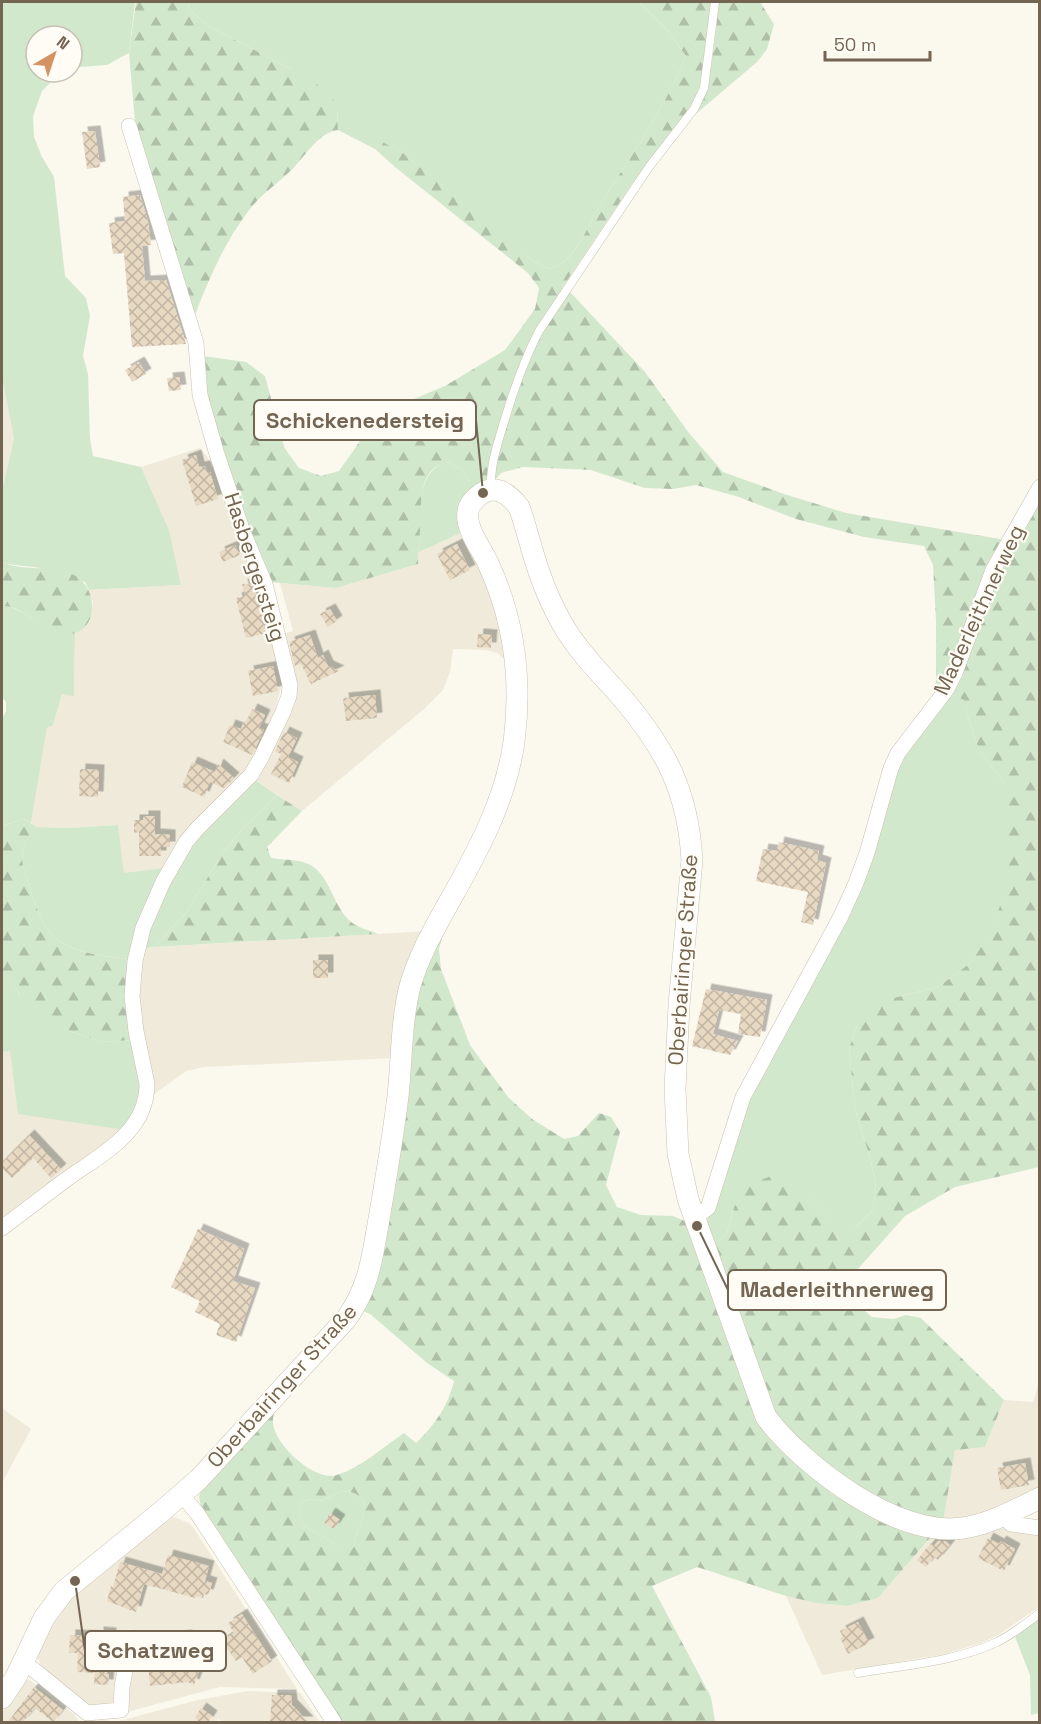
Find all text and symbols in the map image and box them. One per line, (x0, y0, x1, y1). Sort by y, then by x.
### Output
north arrow (24, 24, 84, 84)
scale bar (825, 24, 930, 62)
text: N (52, 31, 74, 54)
text: 50 m (834, 33, 876, 56)
callout: Schickenedersteig (254, 400, 476, 440)
text: Schickenedersteig (266, 406, 464, 434)
street label: Hasbergersteig (219, 489, 292, 645)
street label: Maderleithnerweg (927, 520, 1030, 699)
street label: Oberbairinger Straße (662, 853, 703, 1066)
callout: Maderleithnerweg (728, 1270, 946, 1310)
text: Maderleithnerweg (740, 1275, 934, 1303)
street label: Oberbairinger Straße (201, 1298, 362, 1473)
callout: Schatzweg (85, 1631, 226, 1671)
text: Schatzweg (97, 1636, 215, 1664)

